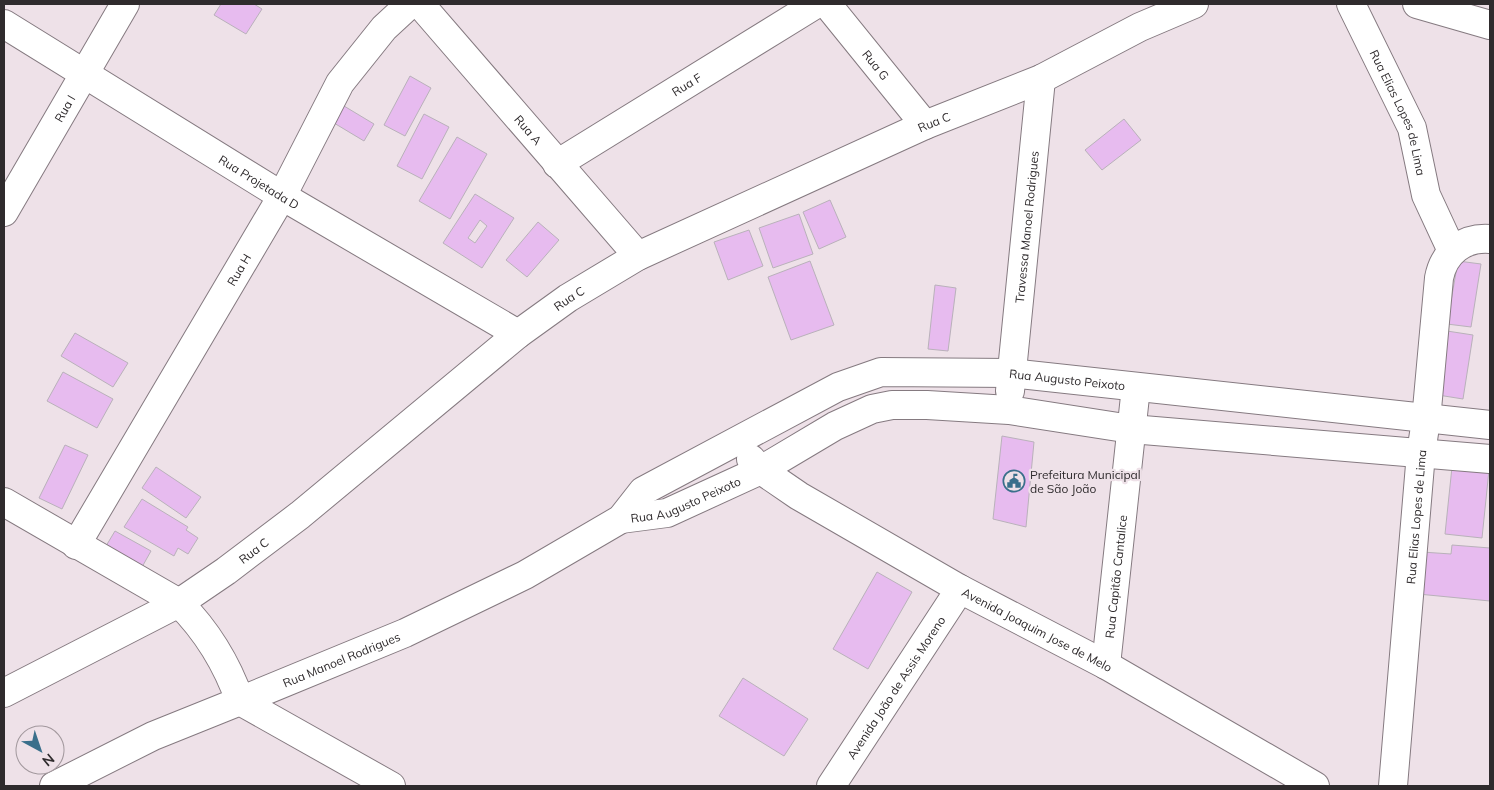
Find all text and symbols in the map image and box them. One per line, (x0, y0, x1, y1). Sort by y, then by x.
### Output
street label: Rua G (859, 47, 893, 83)
street label: Rua Elias Lopes de Lima (1367, 47, 1429, 177)
street label: Rua F (669, 69, 704, 99)
street label: Rua I (51, 92, 78, 124)
street label: Rua C (915, 108, 952, 135)
street label: Rua A (512, 112, 546, 148)
street label: Travessa Manoel Rodrigues (1011, 150, 1041, 304)
street label: Rua Projetada D (216, 151, 302, 212)
street label: Rua H (223, 251, 254, 288)
street label: Rua C (550, 283, 587, 314)
street label: Rua Augusto Peixoto (1008, 365, 1126, 393)
street label: Rua Elias Lopes de Lima (1402, 449, 1429, 585)
place label: Prefeitura Municipal de São João (1030, 467, 1141, 496)
public building icon: Prefeitura Municipal de São João (1002, 469, 1026, 493)
street label: Rua Augusto Peixoto (630, 473, 743, 525)
street label: Rua Capitão Cantalice (1101, 514, 1130, 639)
street label: Rua C (235, 534, 271, 566)
street label: Avenida Joaquim Jose de Melo (960, 584, 1115, 675)
street label: Avenida João de Assis Moreno (843, 613, 948, 762)
street label: Rua Manoel Rodrigues (280, 628, 402, 690)
north arrow (15, 725, 65, 775)
text: N (39, 750, 58, 770)

